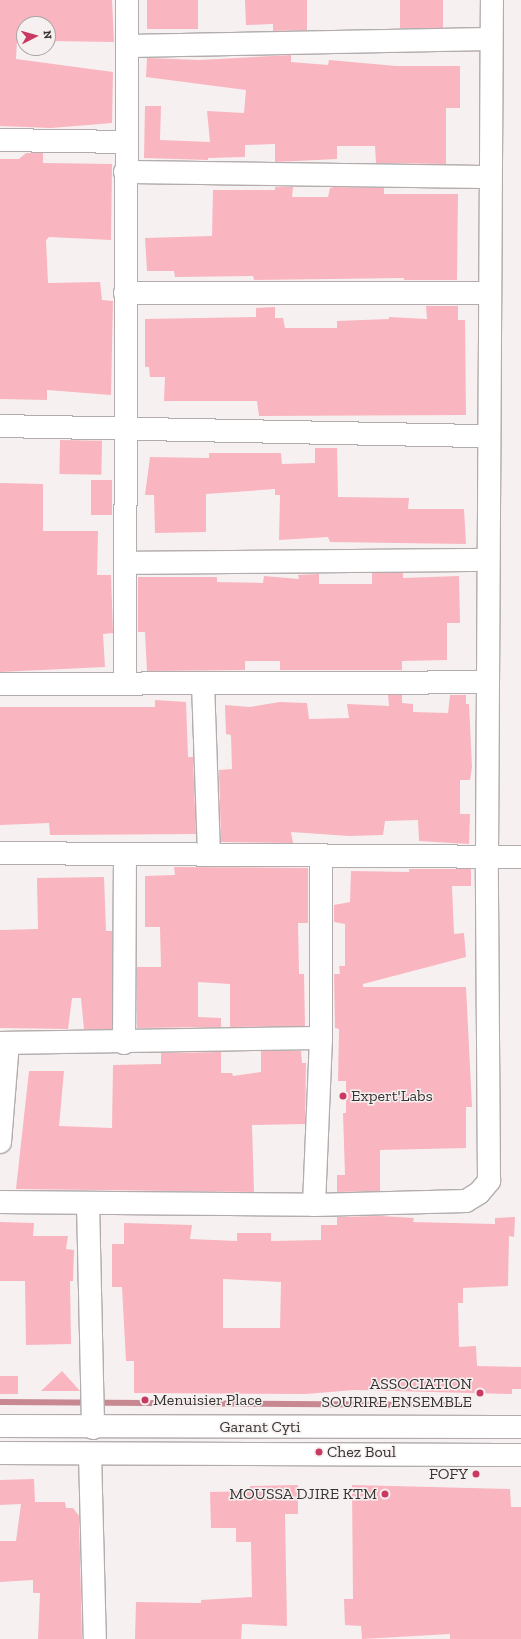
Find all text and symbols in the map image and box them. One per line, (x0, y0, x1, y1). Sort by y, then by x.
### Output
north arrow (16, 16, 56, 56)
text: N (41, 30, 54, 40)
place label: Expert'Labs (351, 1086, 433, 1106)
marker: Expert'Labs (338, 1091, 348, 1101)
place label: ASSOCIATION SOURIRE ENSEMBLE (321, 1374, 472, 1412)
marker: ASSOCIATION SOURIRE ENSEMBLE (475, 1388, 485, 1398)
place label: Menuisier Place (153, 1390, 262, 1410)
marker: Menuisier Place (140, 1395, 150, 1405)
street label: Garant Cyti (220, 1417, 300, 1437)
place label: Chez Boul (327, 1442, 396, 1462)
marker: Chez Boul (314, 1447, 324, 1457)
place label: FOFY (429, 1464, 468, 1484)
marker: FOFY (471, 1469, 481, 1479)
place label: MOUSSA DJIRE KTM (229, 1484, 377, 1504)
marker: MOUSSA DJIRE KTM (380, 1489, 390, 1499)

